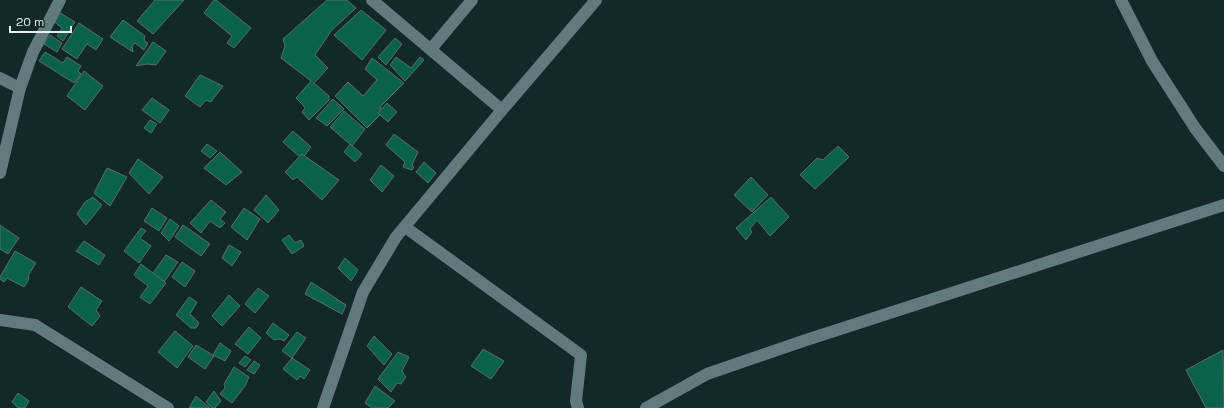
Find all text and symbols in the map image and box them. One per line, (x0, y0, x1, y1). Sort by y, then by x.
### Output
scale bar (10, 8, 71, 34)
text: 20 m (16, 14, 44, 30)

